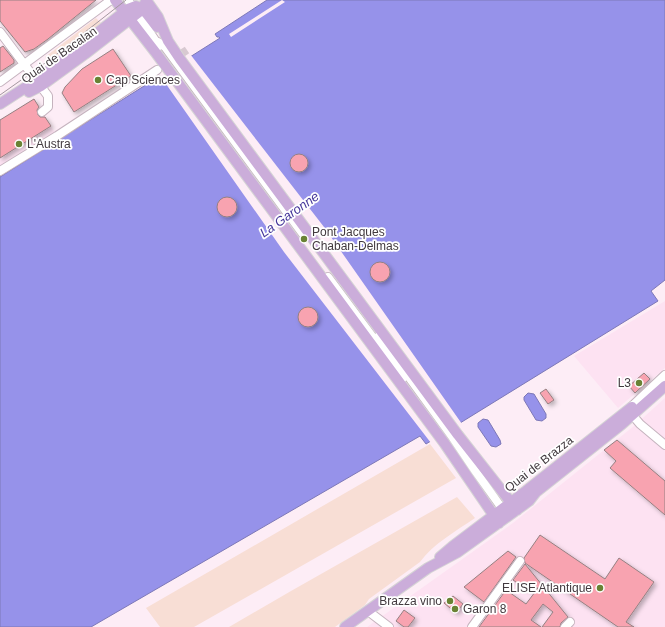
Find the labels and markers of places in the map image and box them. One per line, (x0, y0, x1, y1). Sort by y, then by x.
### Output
place label: Cap Sciences (106, 73, 180, 87)
marker: Cap Sciences (93, 75, 103, 85)
place label: L'Austra (27, 137, 71, 151)
marker: L'Austra (14, 139, 24, 149)
place label: Pont Jacques Chaban-Delmas (312, 225, 399, 253)
marker: Pont Jacques Chaban-Delmas (299, 234, 309, 244)
place label: L3 (618, 376, 631, 390)
marker: L3 (634, 378, 644, 388)
place label: ELISE Atlantique (502, 581, 592, 595)
marker: ELISE Atlantique (595, 583, 605, 593)
place label: Brazza vino (379, 594, 442, 608)
marker: Brazza vino (445, 596, 455, 606)
place label: Garon 8 (463, 602, 507, 616)
marker: Garon 8 (450, 604, 460, 614)

